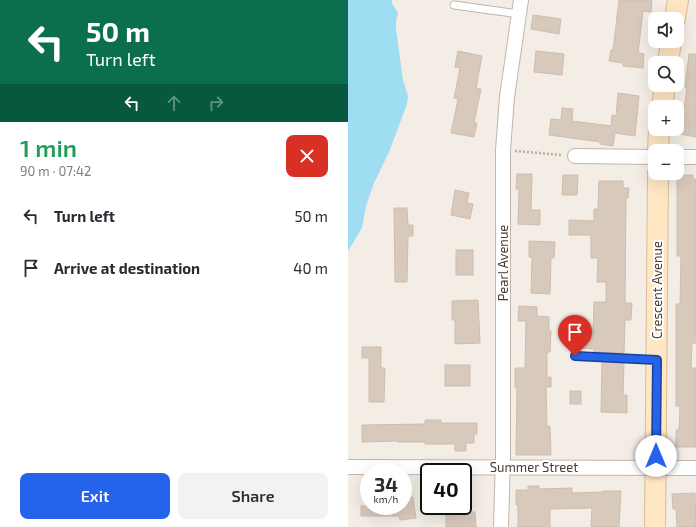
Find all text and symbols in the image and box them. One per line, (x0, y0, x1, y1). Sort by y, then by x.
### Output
map controls (648, 12, 684, 180)
button: sound (648, 12, 684, 48)
text: 50 m (86, 14, 150, 48)
icon: left (20, 16, 72, 68)
text: Turn left (86, 48, 156, 70)
button: search (648, 56, 684, 92)
icon: left (121, 92, 143, 114)
icon: ahead (163, 92, 185, 114)
icon: right (205, 92, 227, 114)
button: + (648, 100, 684, 136)
text: 1 min (20, 133, 77, 162)
button: close (286, 135, 328, 177)
button: − (648, 144, 684, 180)
text: 90 m · 07:42 (20, 163, 91, 179)
icon: left (20, 205, 42, 227)
text: Turn left (54, 207, 115, 225)
text: 50 m (294, 207, 328, 225)
street label: Pearl Avenue (495, 225, 511, 301)
street label: Crescent Avenue (649, 241, 665, 339)
icon: arrive (20, 257, 42, 279)
text: Arrive at destination (54, 259, 200, 277)
text: 40 m (293, 259, 328, 277)
pin (558, 315, 592, 356)
icon: arrive (564, 321, 586, 343)
position arrow (635, 435, 677, 477)
street label: Summer Street (490, 459, 578, 475)
speed limit sign: 40 (420, 463, 472, 515)
text: 34 (374, 472, 398, 496)
button: Exit (20, 473, 170, 519)
button: Share (178, 473, 328, 519)
text: km/h (374, 493, 398, 505)

